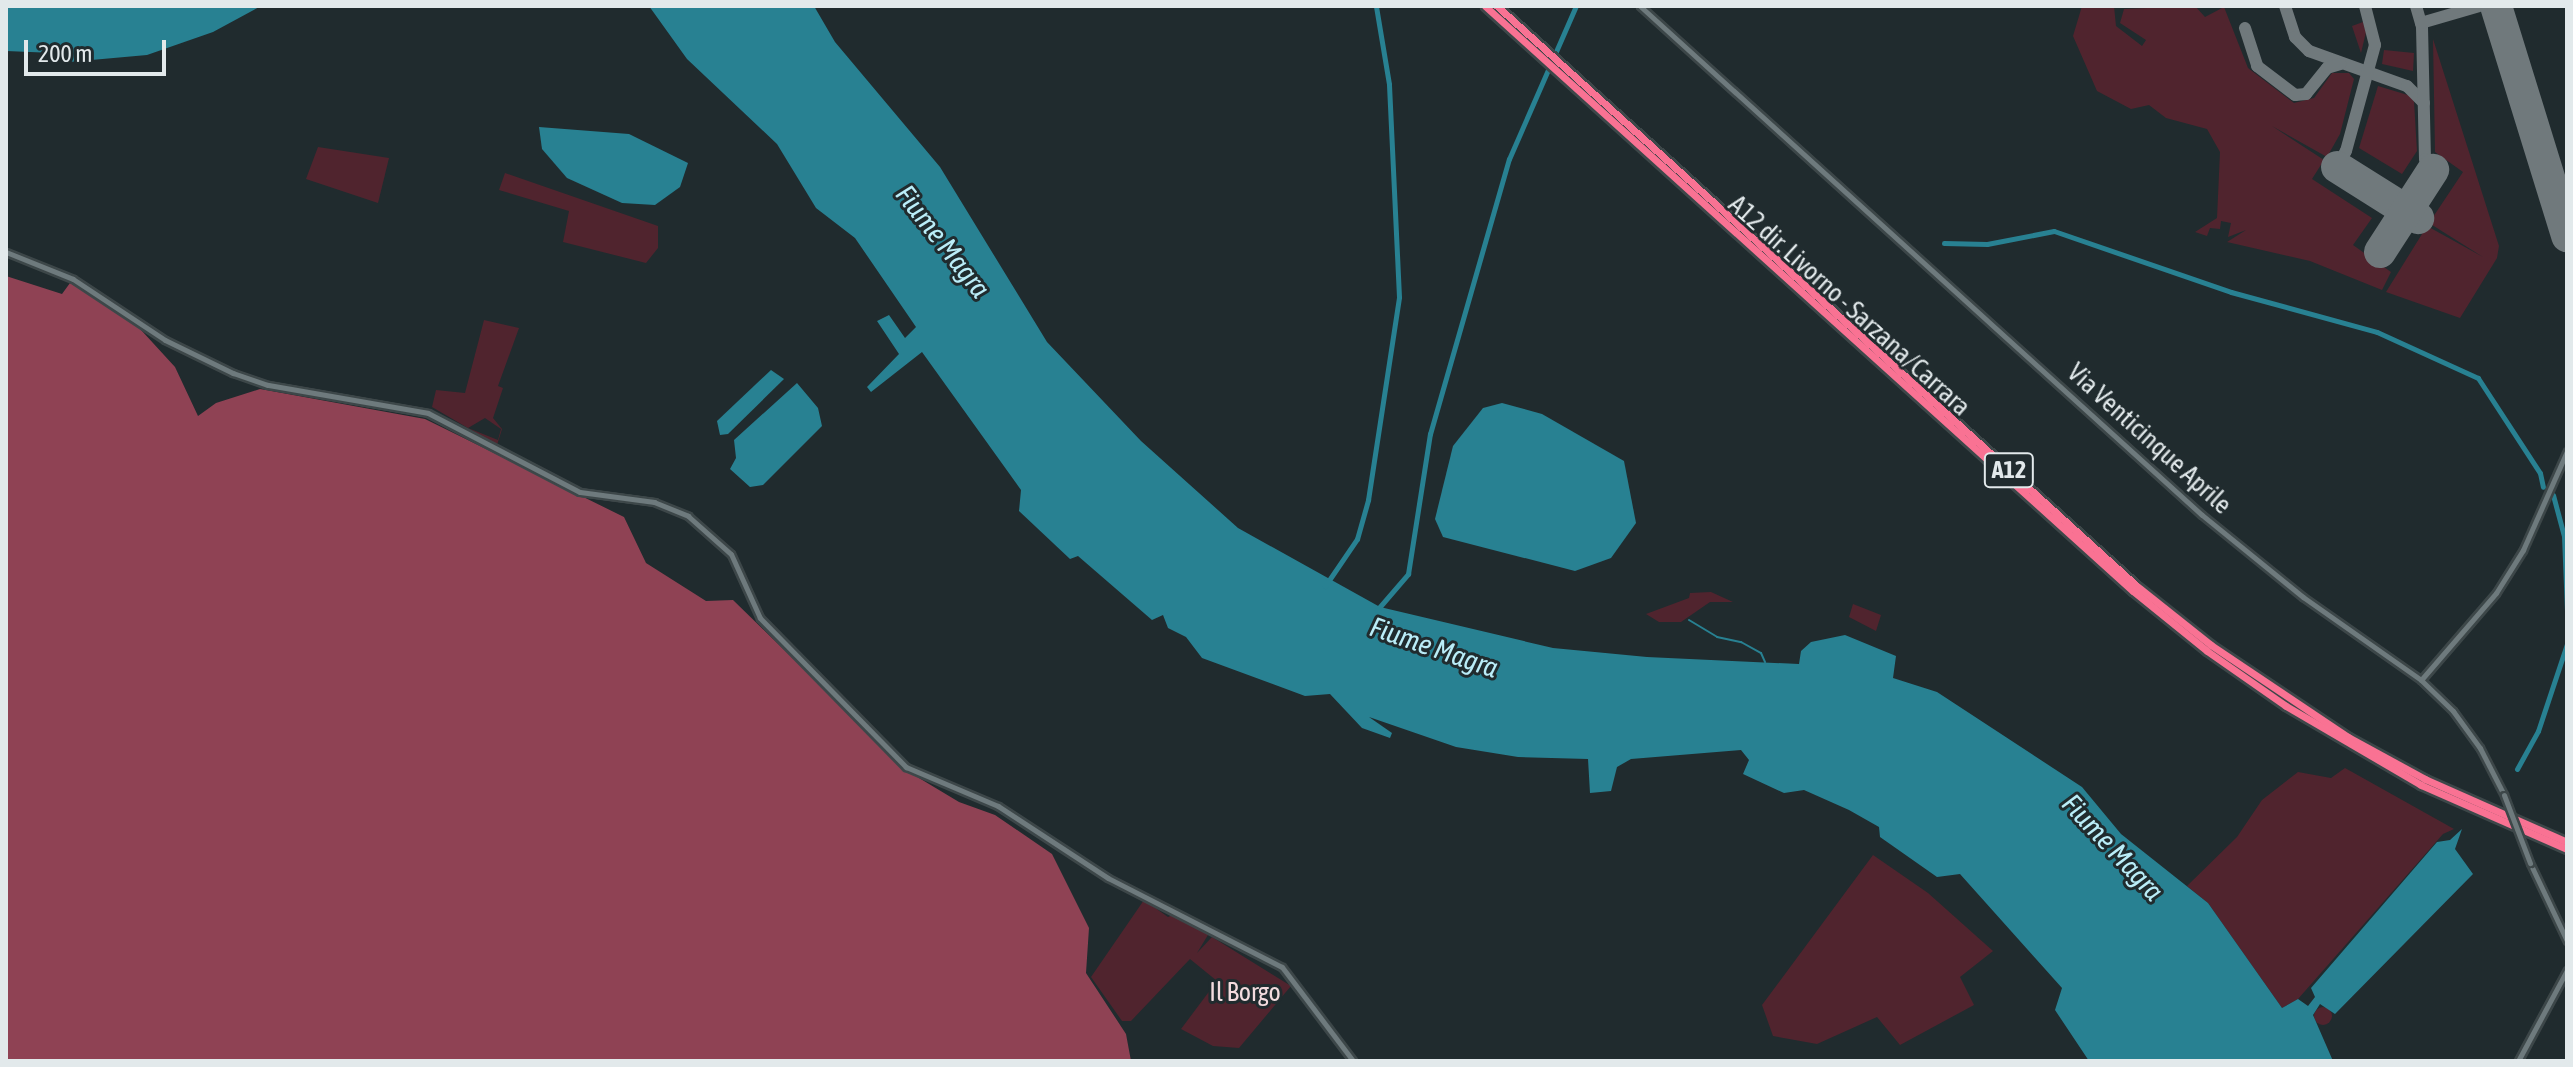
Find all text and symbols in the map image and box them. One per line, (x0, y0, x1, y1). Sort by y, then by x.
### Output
scale bar (28, 24, 170, 74)
text: 200 m (38, 40, 92, 67)
water label: Fiume Magra (889, 178, 997, 304)
street label: A12 dir. Livorno - Sarzana/Carrara (1722, 189, 1976, 423)
street label: Via Venticinque Aprile (2061, 357, 2237, 521)
road number: A12 (1983, 450, 2035, 490)
water label: Fiume Magra (1365, 609, 1503, 685)
water label: Fiume Magra (2055, 787, 2171, 907)
park label: Il Borgo (1209, 977, 1281, 1009)

